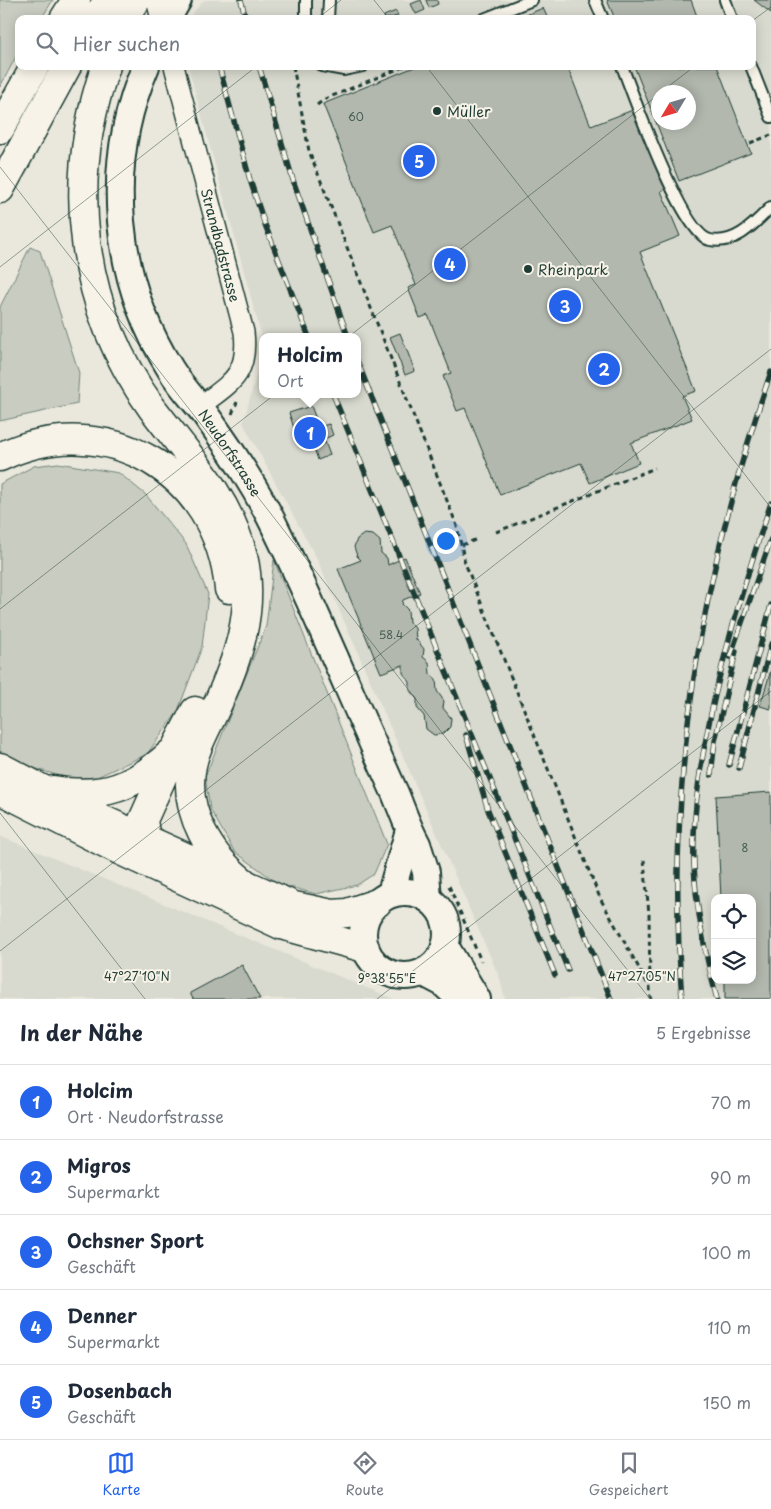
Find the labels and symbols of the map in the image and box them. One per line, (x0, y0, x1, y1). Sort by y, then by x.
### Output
north arrow (651, 85, 696, 130)
place label: Müller (447, 101, 491, 122)
marker: Müller (431, 105, 443, 117)
house number: 60 (348, 108, 364, 125)
pin: 5 (403, 142, 435, 180)
street label: Strandbadstrasse (196, 186, 246, 304)
pin: 4 (434, 245, 466, 283)
place label: Rheinpark (538, 259, 609, 280)
marker: Rheinpark (522, 263, 534, 275)
pin: 3 (549, 287, 581, 325)
pin: 2 (588, 350, 620, 388)
street label: Neudorfstrasse (194, 404, 267, 500)
pin: 1 (294, 414, 326, 452)
your location (433, 528, 459, 554)
house number: 58.4 (379, 626, 403, 643)
house number: 8 (742, 839, 749, 856)
text: 47°27'10"N (104, 967, 170, 985)
text: 47°27'05"N (608, 967, 676, 985)
text: 9°38'55"E (358, 969, 416, 987)

